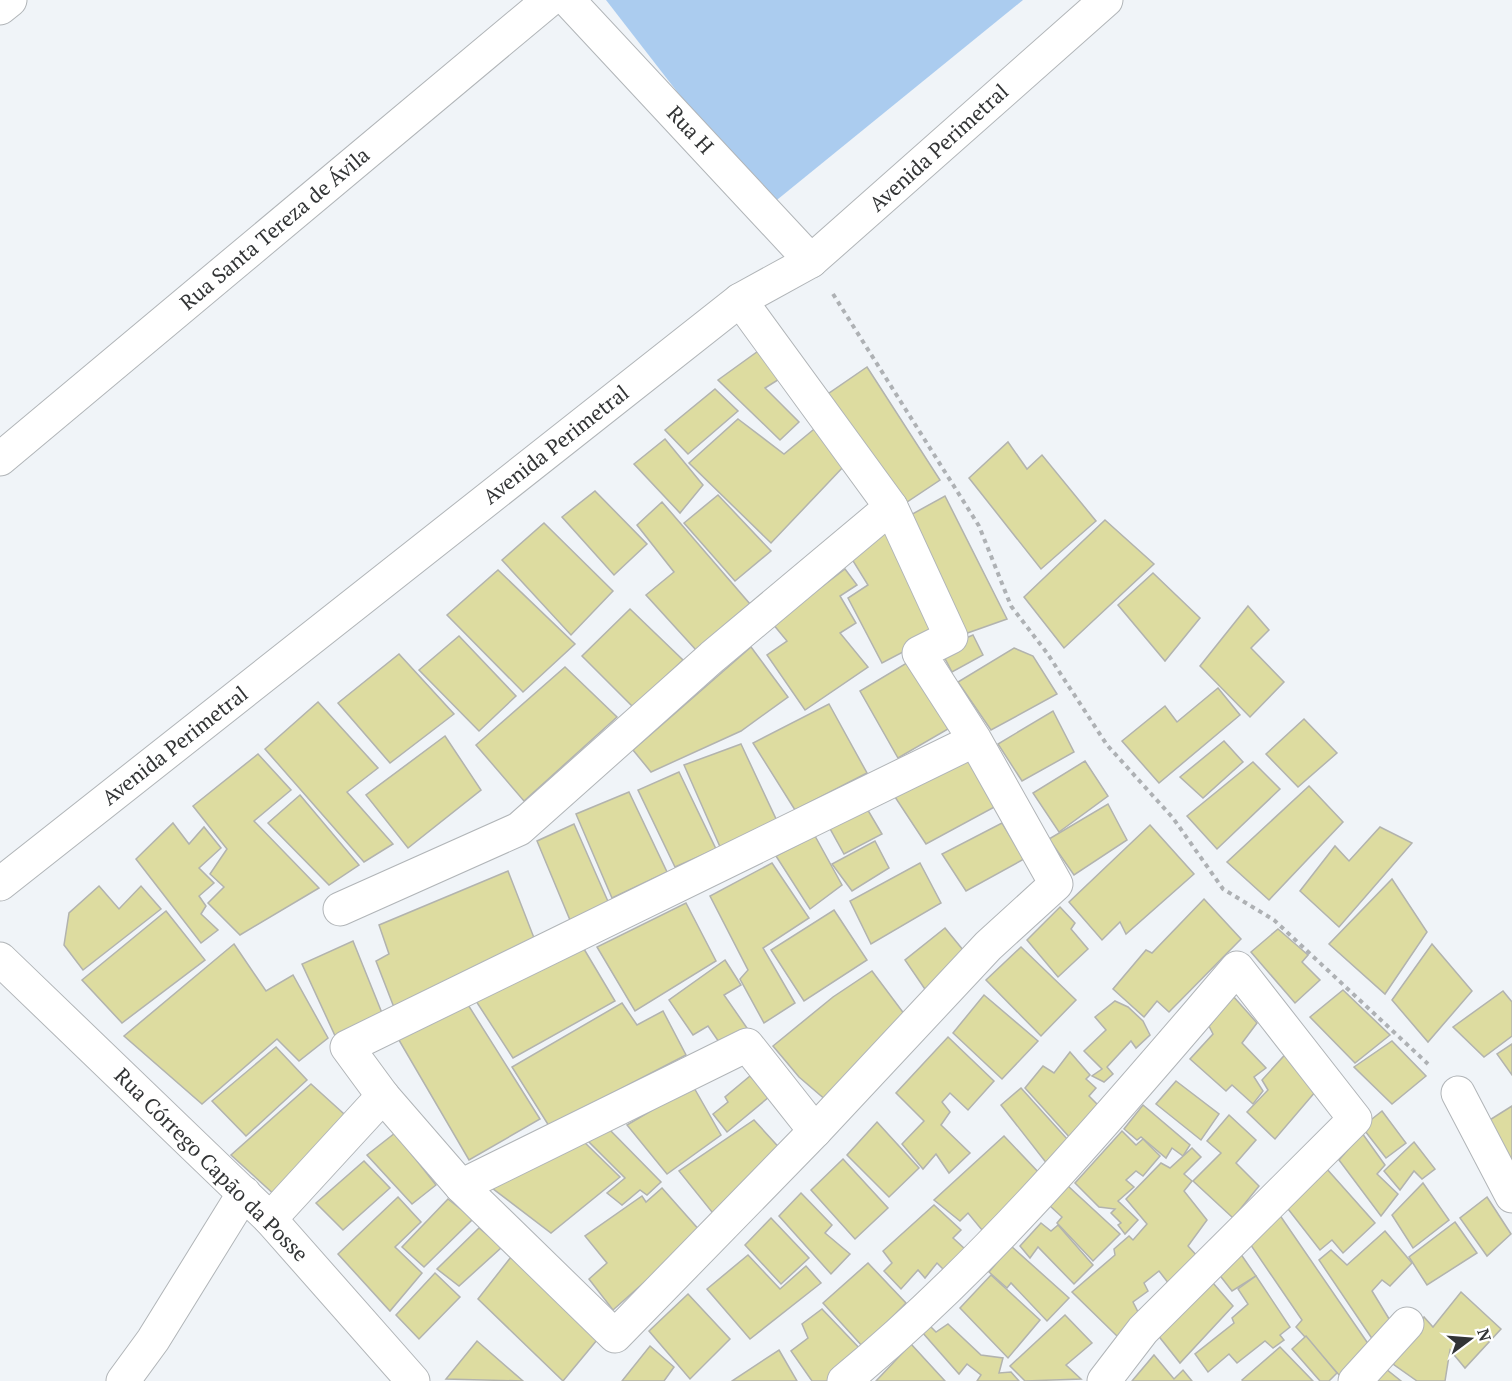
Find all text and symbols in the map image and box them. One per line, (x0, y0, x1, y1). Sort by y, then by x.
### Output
street label: Avenida Perimetral (863, 77, 1014, 217)
street label: Rua H (661, 99, 720, 160)
street label: Rua Santa Tereza de Ávila (174, 140, 375, 316)
street label: Avenida Perimetral (477, 378, 634, 510)
street label: Avenida Perimetral (96, 679, 253, 811)
street label: Rua Córrego Capão da Posse (109, 1061, 315, 1267)
north arrow (1440, 1309, 1500, 1369)
text: N (1472, 1326, 1497, 1344)

